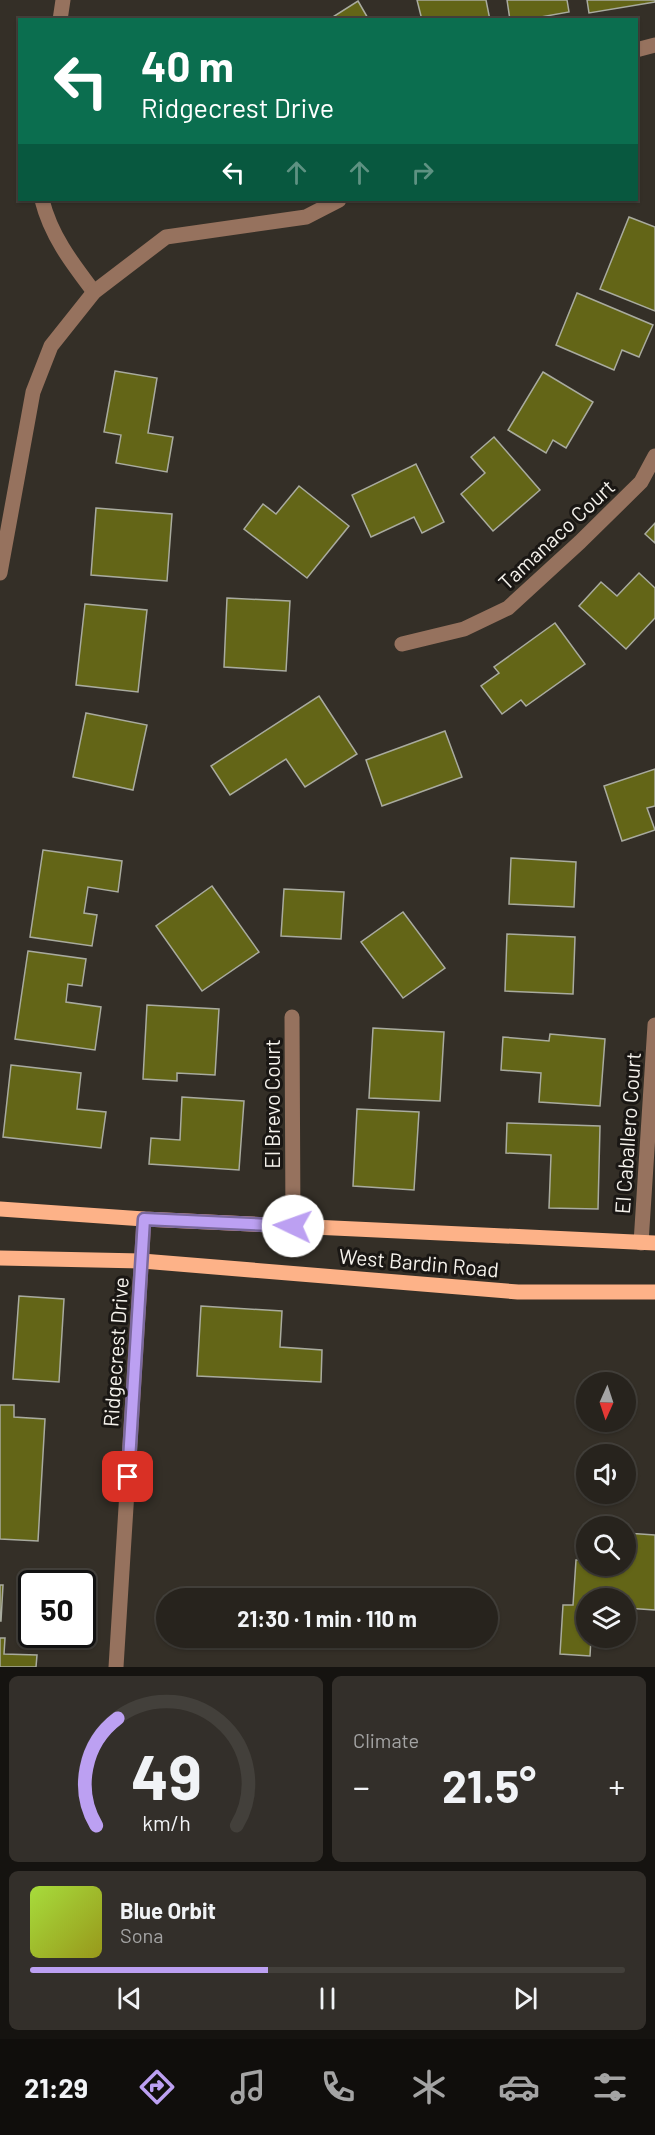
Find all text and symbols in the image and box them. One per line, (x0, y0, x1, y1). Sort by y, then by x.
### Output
text: 40 m (141, 40, 234, 90)
icon: left (42, 42, 120, 120)
text: Ridgecrest Drive (141, 91, 334, 123)
icon: left (217, 156, 250, 189)
icon: ahead (280, 156, 313, 189)
icon: ahead (343, 156, 376, 189)
icon: right (406, 156, 439, 189)
street label: Tamanaco Court (493, 474, 619, 594)
street label: El Brevo Court (259, 1039, 284, 1169)
street label: El Caballero Court (609, 1051, 645, 1215)
position arrow (261, 1194, 325, 1258)
street label: West Bardin Road (338, 1243, 500, 1281)
street label: Ridgecrest Drive (97, 1276, 133, 1428)
north arrow (576, 1372, 636, 1432)
map controls (576, 1372, 636, 1648)
button: sound (576, 1444, 636, 1504)
pin (102, 1451, 153, 1502)
icon: arrive (111, 1460, 144, 1493)
button: search (576, 1516, 636, 1576)
speed limit sign: 50 (18, 1570, 96, 1648)
button: layers (576, 1588, 636, 1648)
text: 21:30 · 1 min · 110 m (237, 1605, 417, 1631)
text: Climate (353, 1728, 419, 1752)
text: 49 (131, 1738, 201, 1812)
text: 21.5° (442, 1758, 536, 1812)
text: − (353, 1766, 370, 1806)
text: + (609, 1766, 625, 1806)
text: km/h (142, 1810, 190, 1835)
text: Blue Orbit (120, 1897, 216, 1923)
text: Sona (120, 1923, 164, 1947)
icon: previous (113, 1982, 146, 2015)
icon: pause (311, 1982, 344, 2015)
icon: next (509, 1982, 542, 2015)
icon: directions (136, 2066, 178, 2108)
icon: music (227, 2066, 269, 2108)
icon: phone (317, 2066, 359, 2108)
icon: climate (408, 2066, 450, 2108)
icon: car (498, 2066, 540, 2108)
icon: filters (589, 2066, 631, 2108)
text: 21:29 (24, 2071, 88, 2103)

